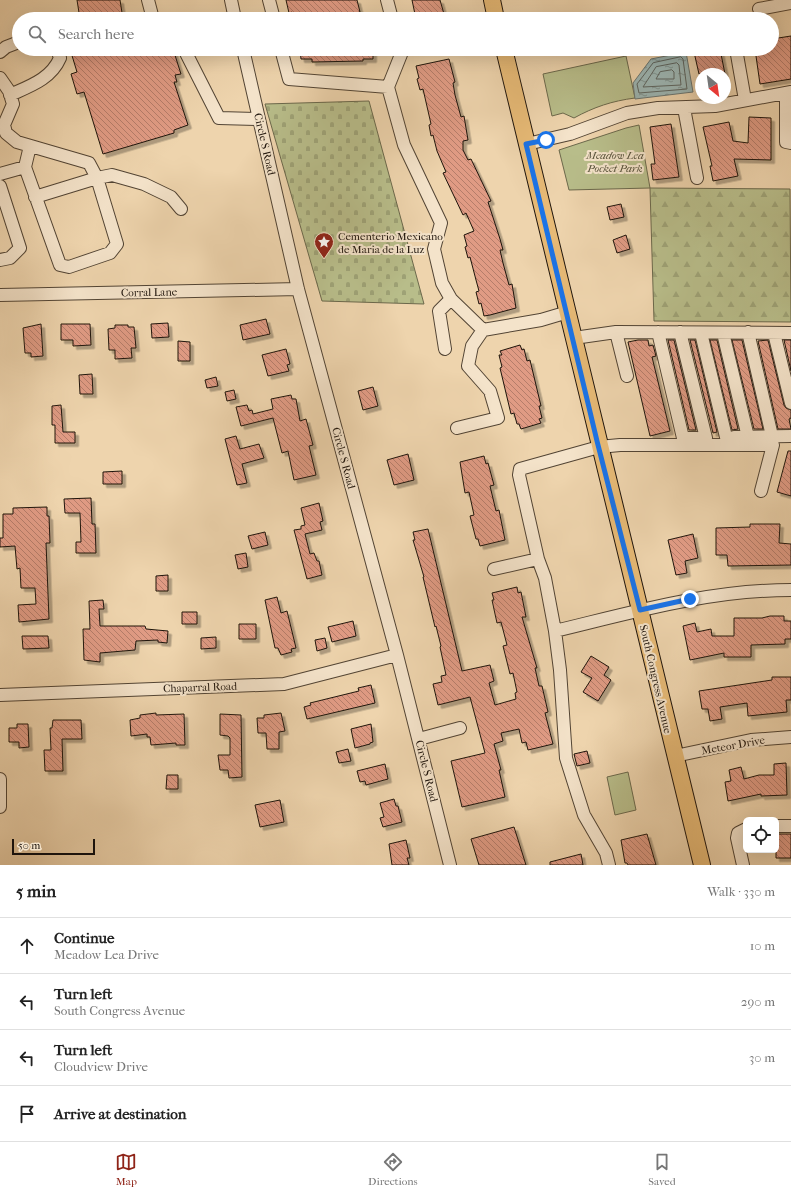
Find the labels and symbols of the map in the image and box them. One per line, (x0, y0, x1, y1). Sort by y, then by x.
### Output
north arrow (695, 68, 731, 104)
street label: Circle S Road (251, 112, 278, 177)
route start (537, 131, 555, 149)
park label: Meadow Lea Pocket Park (585, 149, 644, 175)
place label: Cementerio Mexicano de Maria de la Luz (338, 230, 443, 256)
place icon: Cementerio Mexicano de Maria de la Luz (313, 231, 335, 259)
street label: Corral Lane (121, 286, 178, 299)
street label: Circle S Road (329, 426, 358, 491)
route end (681, 590, 699, 608)
street label: South Congress Avenue (637, 624, 674, 735)
street label: Chaparral Road (163, 680, 238, 695)
street label: Meteor Drive (700, 733, 766, 757)
street label: Circle S Road (413, 739, 441, 804)
scale bar (12, 837, 95, 856)

